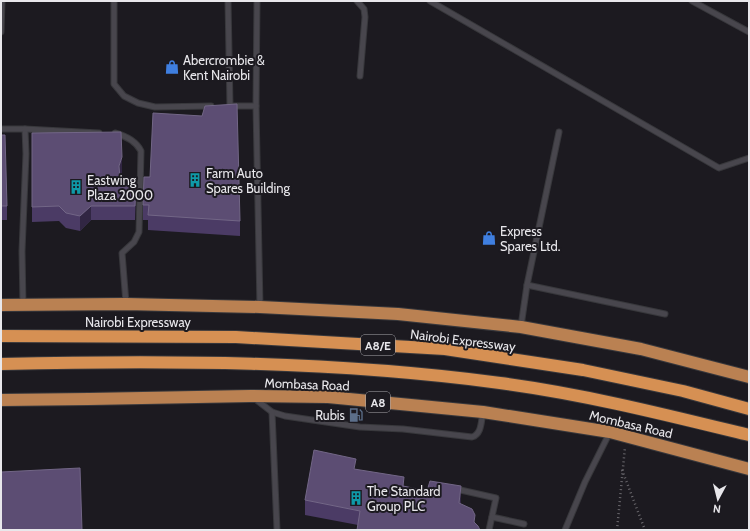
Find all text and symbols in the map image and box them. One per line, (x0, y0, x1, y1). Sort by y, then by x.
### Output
place label: Abercrombie & Kent Nairobi (183, 52, 265, 83)
shop icon: Abercrombie & Kent Nairobi (164, 59, 180, 75)
place label: Farm Auto Spares Building (206, 165, 290, 196)
place label: Eastwing Plaza 2000 (87, 172, 153, 203)
building icon: Farm Auto Spares Building (187, 172, 203, 188)
building icon: Eastwing Plaza 2000 (68, 179, 84, 195)
place label: Express Spares Ltd. (500, 223, 561, 254)
shop icon: Express Spares Ltd. (481, 230, 497, 246)
street label: Nairobi Expressway (85, 314, 191, 330)
street label: Nairobi Expressway (409, 326, 517, 354)
road number: A8/E (361, 335, 395, 355)
street label: Mombasa Road (264, 375, 350, 393)
road number: A8 (366, 392, 390, 412)
place label: Rubis (315, 407, 346, 423)
fuel station icon: Rubis (348, 407, 364, 423)
street label: Mombasa Road (588, 407, 674, 441)
north arrow (698, 479, 738, 519)
place label: The Standard Group PLC (367, 483, 440, 514)
building icon: The Standard Group PLC (348, 490, 364, 506)
text: N (712, 502, 721, 516)

